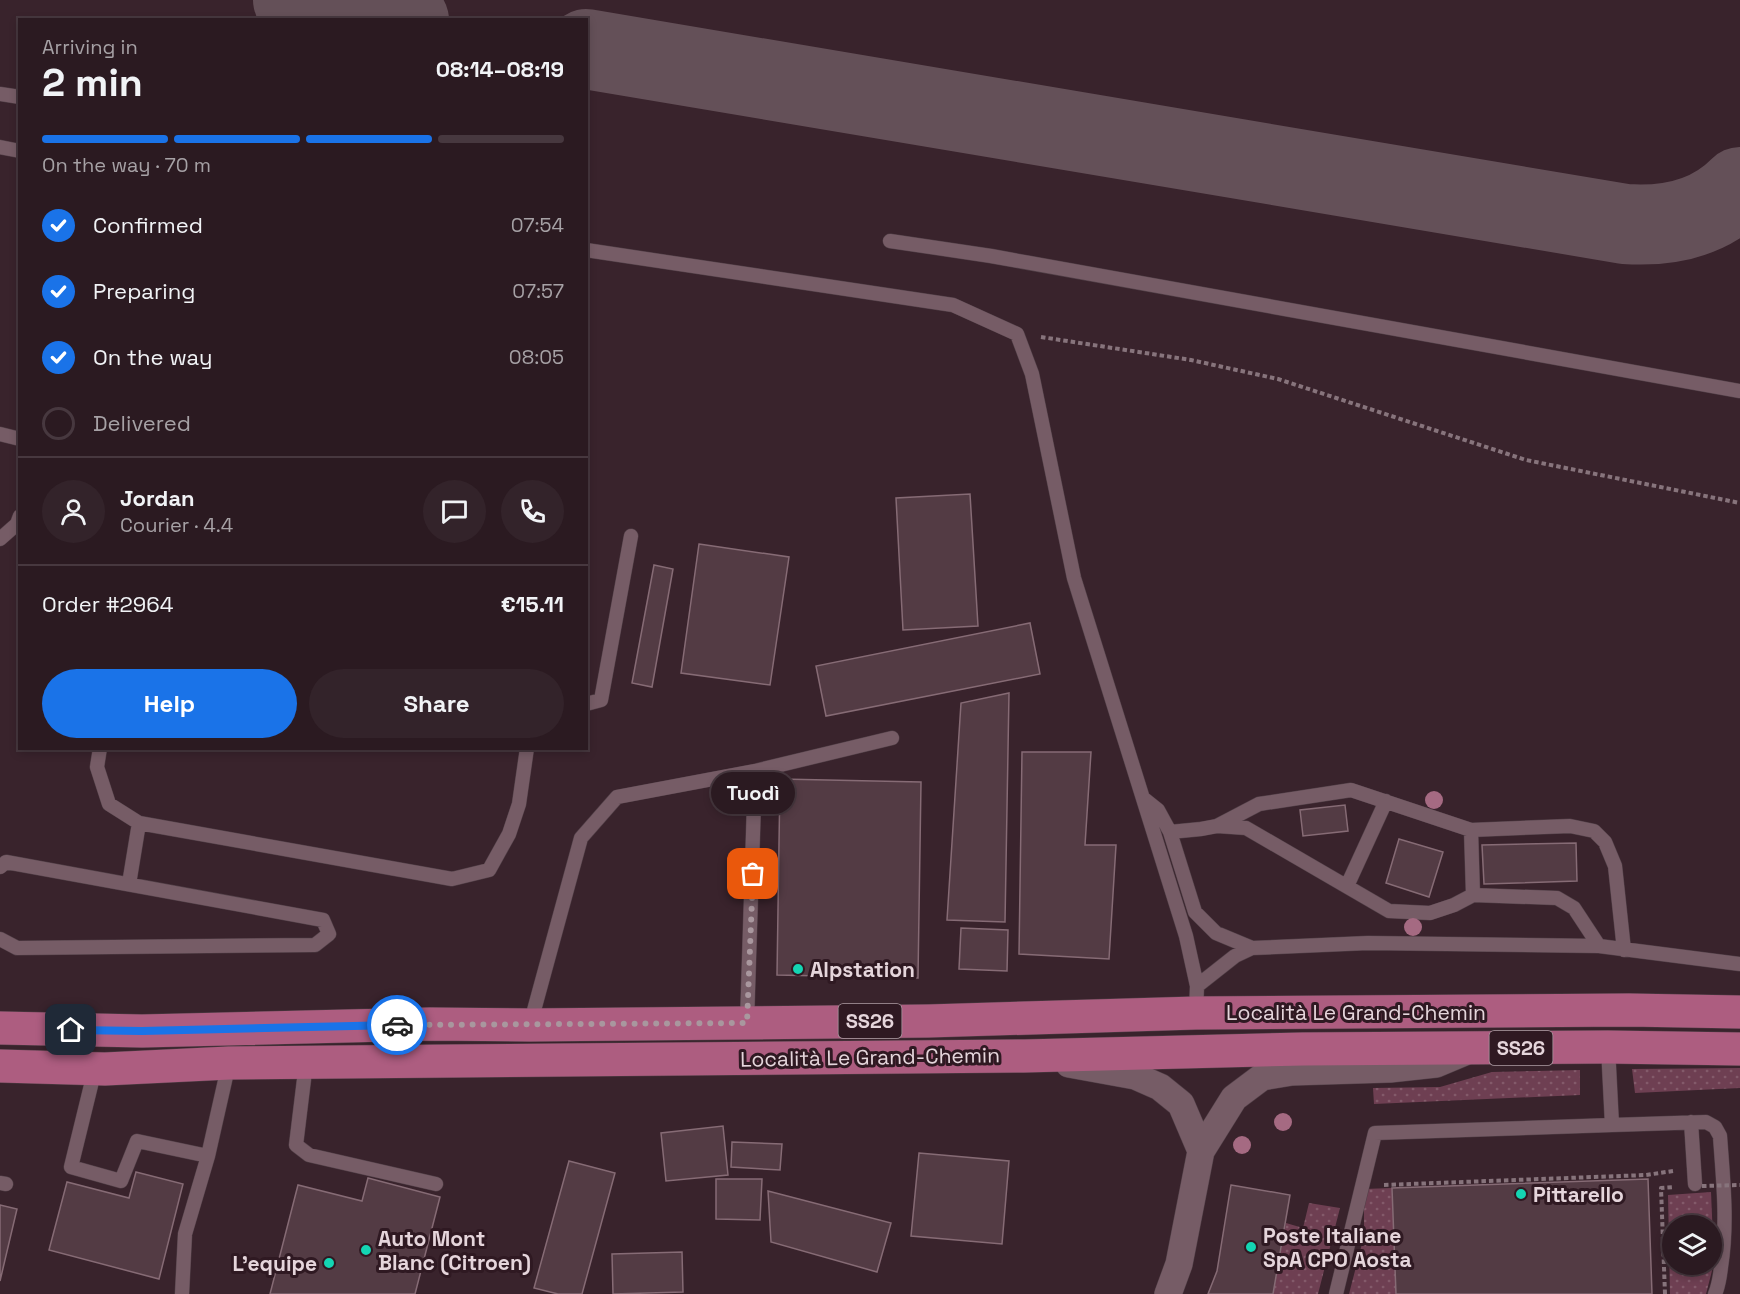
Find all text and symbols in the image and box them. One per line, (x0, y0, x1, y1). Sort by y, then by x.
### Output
text: Arriving in (42, 34, 138, 60)
text: 08:14–08:19 (436, 55, 564, 83)
text: 2 min (42, 58, 143, 107)
text: On the way · 70 m (42, 152, 211, 178)
icon: check (42, 209, 75, 242)
text: Confirmed (93, 211, 203, 239)
text: 07:54 (511, 212, 564, 238)
icon: check (42, 275, 75, 308)
text: Preparing (93, 277, 195, 305)
text: 07:57 (512, 278, 564, 304)
icon: check (42, 341, 75, 374)
text: On the way (93, 343, 212, 371)
text: 08:05 (509, 344, 564, 370)
text: Delivered (93, 409, 191, 437)
button: person (42, 480, 105, 543)
button: chat (423, 480, 486, 543)
button: phone (501, 480, 564, 543)
text: Jordan (120, 484, 195, 512)
text: Courier · 4.4 (120, 512, 233, 538)
text: Order #2964 (42, 590, 173, 618)
text: €15.11 (501, 590, 564, 618)
button: Help (42, 669, 297, 738)
button: Share (309, 669, 564, 738)
callout: Tuodì (711, 772, 795, 814)
text: Tuodì (727, 780, 779, 806)
pin (727, 848, 778, 899)
icon: bag (736, 857, 769, 890)
place label: Alpstation (810, 956, 915, 983)
marker: Alpstation (791, 962, 805, 976)
courier (367, 995, 427, 1055)
street label: Località Le Grand-Chemin (1226, 999, 1486, 1026)
pin (45, 1004, 96, 1055)
road number: SS26 (838, 1004, 902, 1038)
icon: car (381, 1009, 414, 1042)
icon: home (54, 1013, 87, 1046)
road number: SS26 (1490, 1031, 1552, 1065)
street label: Località Le Grand-Chemin (740, 1041, 1000, 1073)
place label: Pittarello (1533, 1181, 1624, 1208)
marker: Pittarello (1514, 1187, 1528, 1201)
map controls (1662, 1215, 1722, 1275)
button: layers (1662, 1215, 1722, 1275)
place label: Poste Italiane SpA CPO Aosta (1263, 1222, 1412, 1273)
place label: Auto Mont Blanc (Citroen) (378, 1225, 531, 1276)
marker: Poste Italiane SpA CPO Aosta (1244, 1240, 1258, 1254)
marker: Auto Mont Blanc (Citroen) (359, 1243, 373, 1257)
place label: L'equipe (233, 1250, 317, 1277)
marker: L'equipe (322, 1256, 336, 1270)

